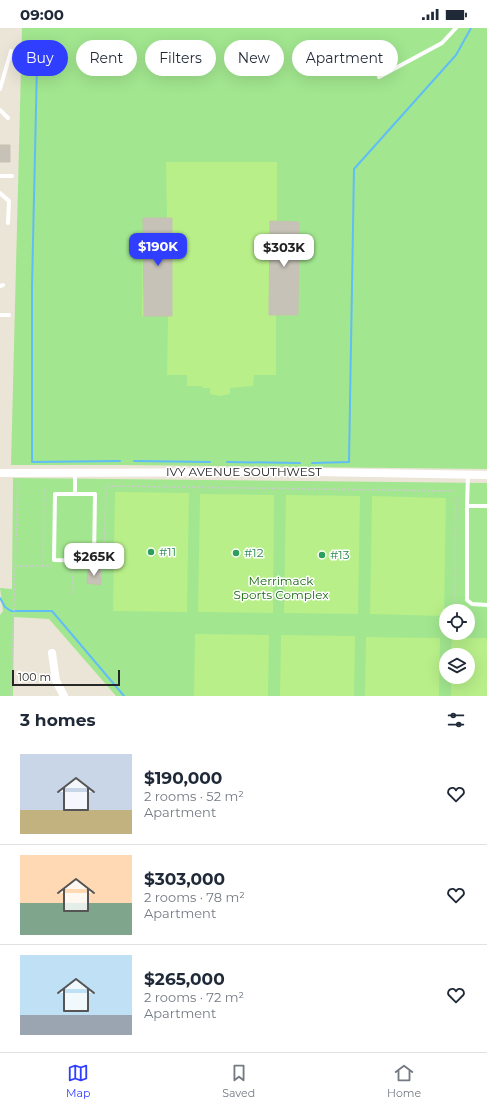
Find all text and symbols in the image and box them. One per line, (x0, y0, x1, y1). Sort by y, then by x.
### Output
text: 09:00 (20, 5, 64, 24)
chip: Buy (12, 40, 68, 76)
chip: Rent (76, 40, 137, 76)
chip: Filters (145, 40, 216, 76)
chip: New (224, 40, 284, 76)
chip: Apartment (292, 40, 398, 76)
pin: $190K (130, 233, 186, 267)
pin: $303K (256, 234, 312, 268)
text: $190K (138, 238, 178, 254)
text: $303K (263, 239, 305, 255)
street label: IVY AVENUE SOUTHWEST (166, 464, 322, 479)
pin: $265K (66, 543, 122, 577)
place label: #11 (159, 544, 176, 559)
place label: #12 (244, 545, 264, 560)
marker: #11 (146, 547, 156, 557)
place label: #13 (330, 547, 350, 562)
text: $265K (73, 548, 115, 564)
marker: #12 (231, 548, 241, 558)
marker: #13 (317, 550, 327, 560)
park label: Merrimack Sports Complex (233, 573, 329, 602)
map controls (439, 604, 475, 684)
button: locate (439, 604, 475, 640)
button: layers (439, 648, 475, 684)
scale bar (12, 668, 120, 687)
text: 100 m (18, 670, 51, 684)
icon: filters (445, 709, 467, 731)
text: 3 homes (20, 710, 95, 730)
text: $190,000 (144, 768, 222, 788)
icon: home (52, 770, 100, 818)
icon: heart (445, 783, 467, 805)
text: 2 rooms · 52 m² (144, 788, 244, 804)
text: Apartment (144, 804, 216, 820)
text: $303,000 (144, 869, 225, 889)
icon: home (52, 871, 100, 919)
icon: heart (445, 884, 467, 906)
text: 2 rooms · 78 m² (144, 889, 245, 905)
text: Apartment (144, 905, 216, 921)
text: $265,000 (144, 969, 225, 989)
icon: home (52, 971, 100, 1019)
icon: heart (445, 984, 467, 1006)
text: 2 rooms · 72 m² (144, 989, 244, 1005)
text: Apartment (144, 1005, 216, 1021)
tab: Map (66, 1062, 90, 1100)
tab: Saved (222, 1062, 255, 1100)
tab: Home (387, 1062, 421, 1100)

